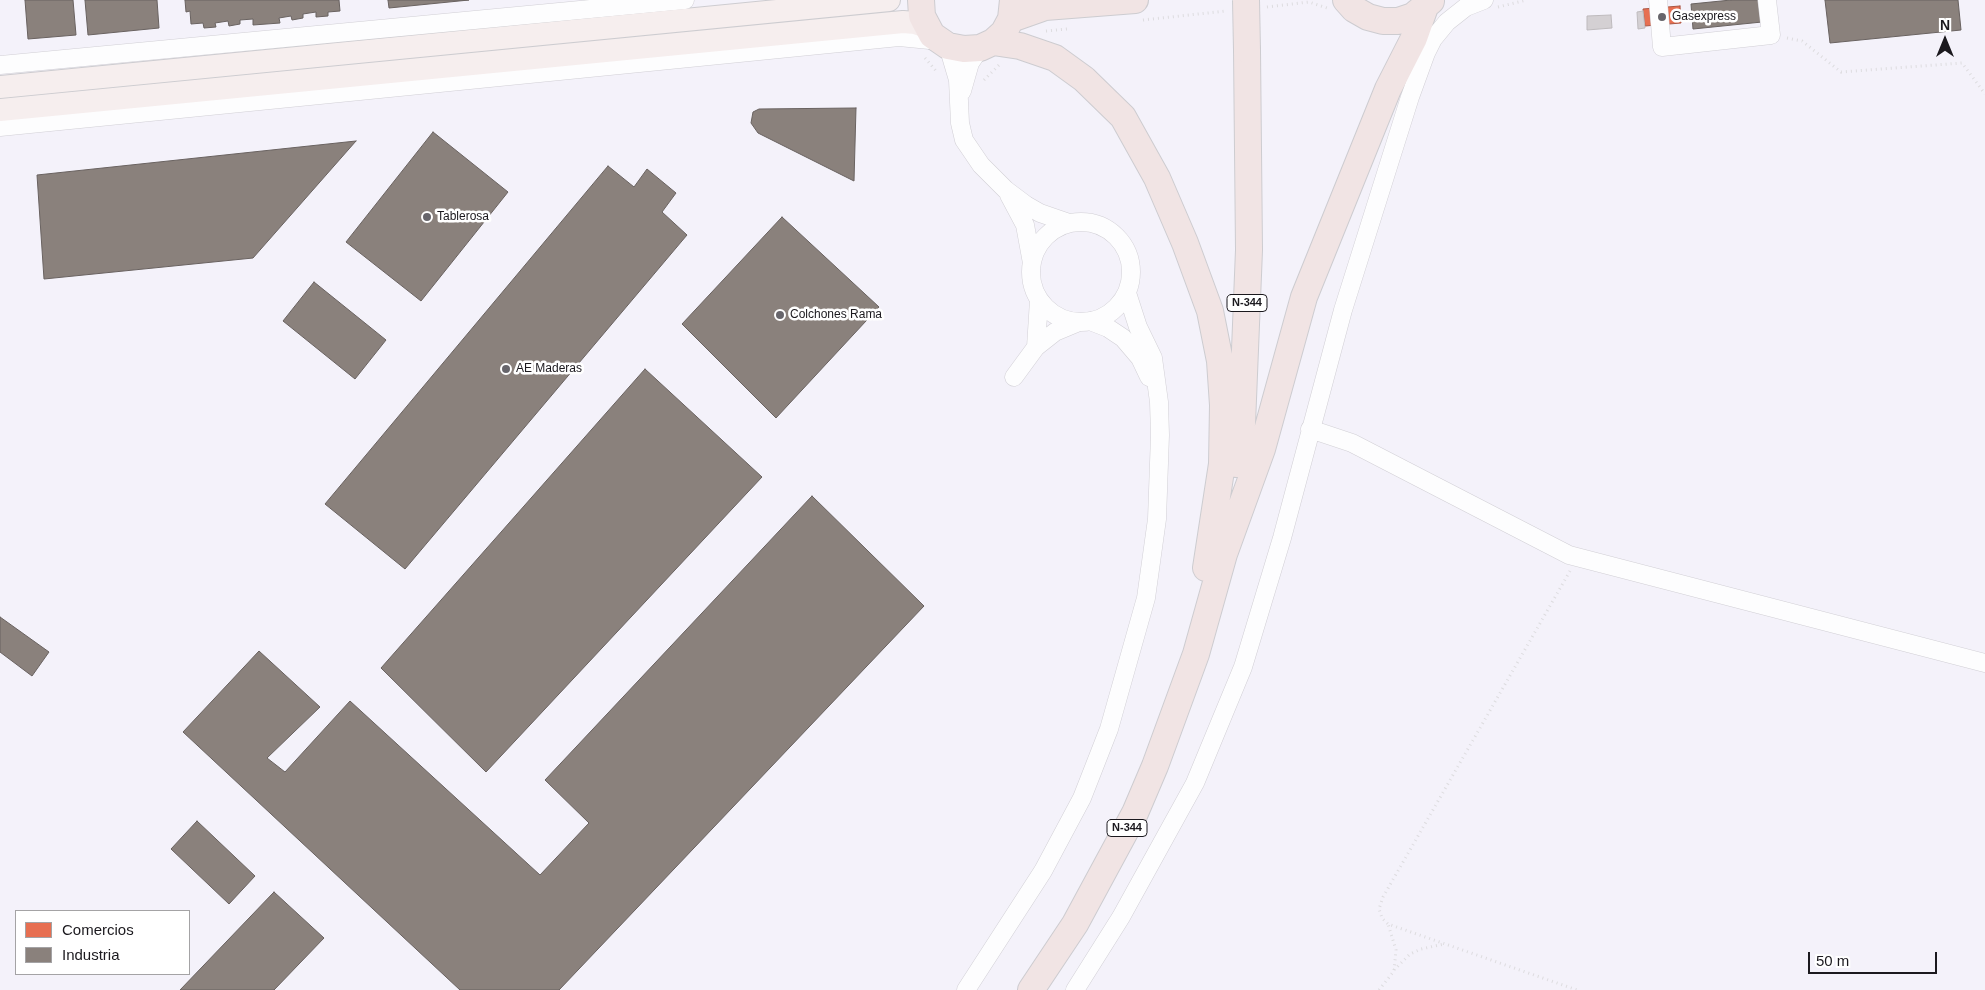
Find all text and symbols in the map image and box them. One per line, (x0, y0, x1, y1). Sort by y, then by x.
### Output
place label: Gasexpress (1672, 10, 1736, 24)
marker: Gasexpress (1656, 11, 1668, 23)
north arrow (1920, 15, 1970, 65)
text: N (1940, 17, 1950, 33)
place label: Tablerosa (437, 210, 489, 224)
marker: Tablerosa (421, 211, 433, 223)
road number: N-344 (1227, 294, 1267, 312)
place label: Colchones Rama (790, 308, 882, 322)
marker: Colchones Rama (774, 309, 786, 321)
place label: AE Maderas (516, 362, 582, 376)
marker: AE Maderas (500, 363, 512, 375)
road number: N-344 (1107, 820, 1147, 836)
legend (15, 910, 190, 975)
text: Comercios (62, 921, 134, 938)
scale bar (1810, 942, 1939, 974)
text: Industria (62, 946, 120, 963)
text: 50 m (1816, 952, 1849, 969)

